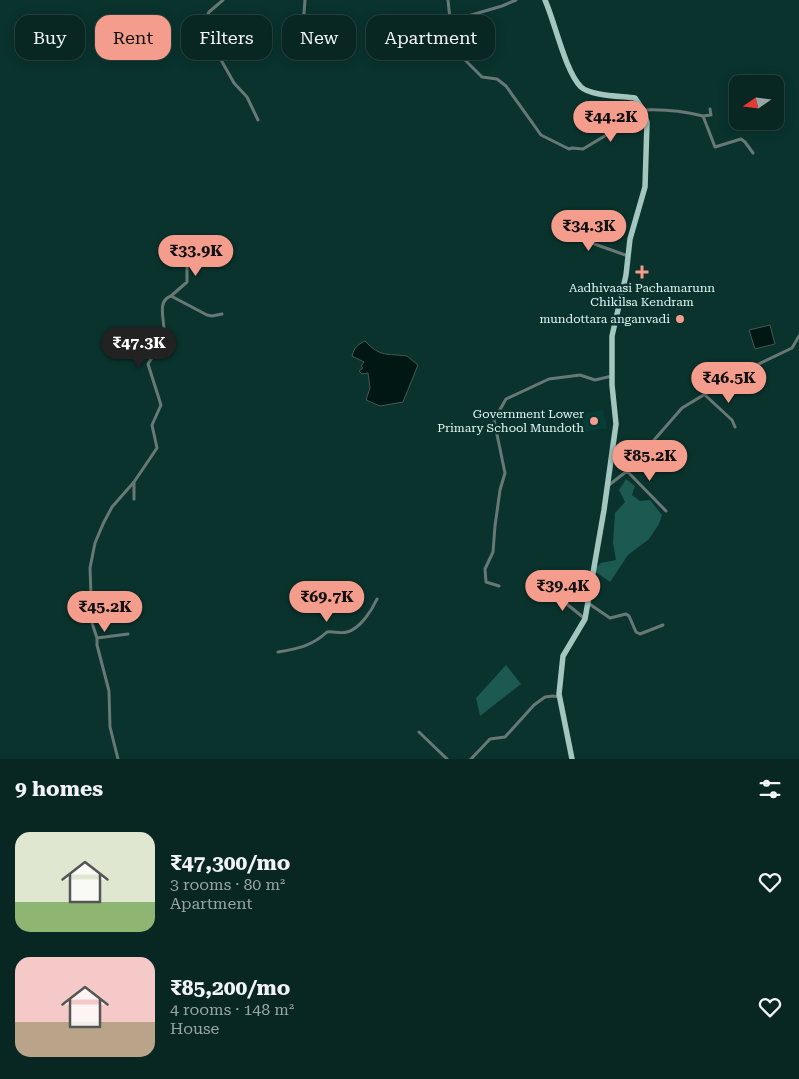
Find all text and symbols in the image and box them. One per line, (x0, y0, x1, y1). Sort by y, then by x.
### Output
chip: Buy (15, 15, 85, 60)
chip: Rent (95, 15, 171, 60)
chip: Filters (181, 15, 272, 60)
chip: New (282, 15, 356, 60)
chip: Apartment (366, 15, 495, 60)
north arrow (729, 75, 784, 130)
map controls (729, 75, 784, 130)
pin: ₹44.2K (570, 100, 652, 143)
text: ₹44.2K (584, 107, 638, 126)
pin: ₹34.3K (548, 210, 630, 252)
text: ₹34.3K (562, 216, 616, 235)
pin: ₹33.9K (155, 234, 237, 277)
text: ₹33.9K (169, 241, 223, 260)
marker: Aadhivaasi Pachamarunn Chikilsa Kendram (635, 265, 649, 279)
place label: Aadhivaasi Pachamarunn Chikilsa Kendram (569, 281, 715, 309)
place label: mundottara anganvadi (539, 312, 670, 326)
marker: mundottara anganvadi (674, 313, 686, 325)
pin: ₹47.3K (98, 326, 180, 369)
text: ₹47.3K (112, 333, 166, 352)
pin: ₹46.5K (688, 362, 770, 404)
text: ₹46.5K (702, 368, 756, 387)
place label: Government Lower Primary School Mundoth (437, 407, 584, 435)
marker: Government Lower Primary School Mundoth (588, 415, 600, 427)
pin: ₹85.2K (609, 440, 691, 482)
text: ₹85.2K (623, 446, 677, 465)
pin: ₹39.4K (522, 570, 604, 612)
text: ₹39.4K (536, 576, 590, 595)
pin: ₹69.7K (286, 580, 368, 623)
text: ₹69.7K (300, 587, 354, 606)
pin: ₹45.2K (64, 590, 146, 633)
text: ₹45.2K (78, 597, 132, 616)
icon: filters (756, 775, 784, 803)
text: 9 homes (15, 777, 103, 801)
text: ₹47,300/mo (170, 851, 290, 875)
icon: home (55, 852, 115, 912)
icon: heart (756, 868, 784, 896)
text: 3 rooms · 80 m² (170, 875, 285, 894)
text: Apartment (170, 894, 253, 913)
text: ₹85,200/mo (170, 976, 290, 1000)
icon: home (55, 977, 115, 1037)
icon: heart (756, 993, 784, 1021)
text: 4 rooms · 148 m² (170, 1000, 294, 1019)
text: House (170, 1019, 219, 1038)

